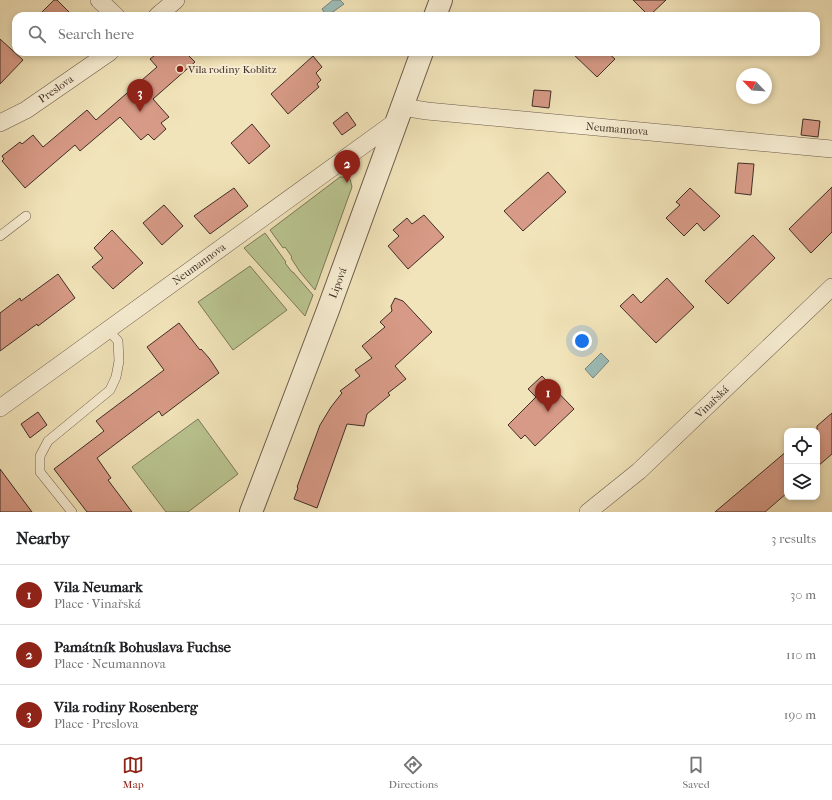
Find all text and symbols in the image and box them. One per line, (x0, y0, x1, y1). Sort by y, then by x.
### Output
search box (12, 12, 820, 56)
icon: search (26, 23, 48, 45)
text: Search here (58, 25, 134, 43)
place label: Vila rodiny Koblitz (187, 63, 277, 76)
marker: Vila rodiny Koblitz (175, 64, 185, 74)
north arrow (736, 68, 772, 104)
street label: Preslova (36, 72, 77, 106)
pin: 3 (127, 79, 153, 112)
street label: Neumannova (585, 120, 650, 138)
pin: 2 (334, 150, 360, 183)
street label: Neumannova (170, 240, 229, 288)
street label: Lipová (326, 265, 350, 300)
your location (572, 331, 592, 351)
pin: 1 (535, 379, 561, 412)
street label: Vinařská (692, 382, 732, 422)
map controls (784, 428, 820, 500)
button: locate (784, 428, 820, 464)
button: layers (784, 464, 820, 500)
text: Nearby (16, 528, 70, 548)
text: 3 results (771, 531, 816, 546)
text: Vila Neumark (54, 578, 143, 596)
text: 1 (27, 587, 31, 602)
text: 30 m (790, 587, 816, 602)
text: Place · Vinařská (54, 596, 141, 611)
text: Památník Bohuslava Fuchse (54, 638, 231, 656)
text: 2 (26, 647, 32, 662)
text: 110 m (786, 647, 816, 662)
text: Place · Neumannova (54, 656, 166, 671)
text: Vila rodiny Rosenberg (54, 698, 198, 716)
text: 3 (26, 707, 32, 722)
text: 190 m (784, 707, 816, 722)
text: Place · Preslova (54, 716, 139, 731)
tab: Map (122, 754, 144, 791)
tab: Directions (389, 754, 438, 791)
tab: Saved (682, 754, 710, 791)

